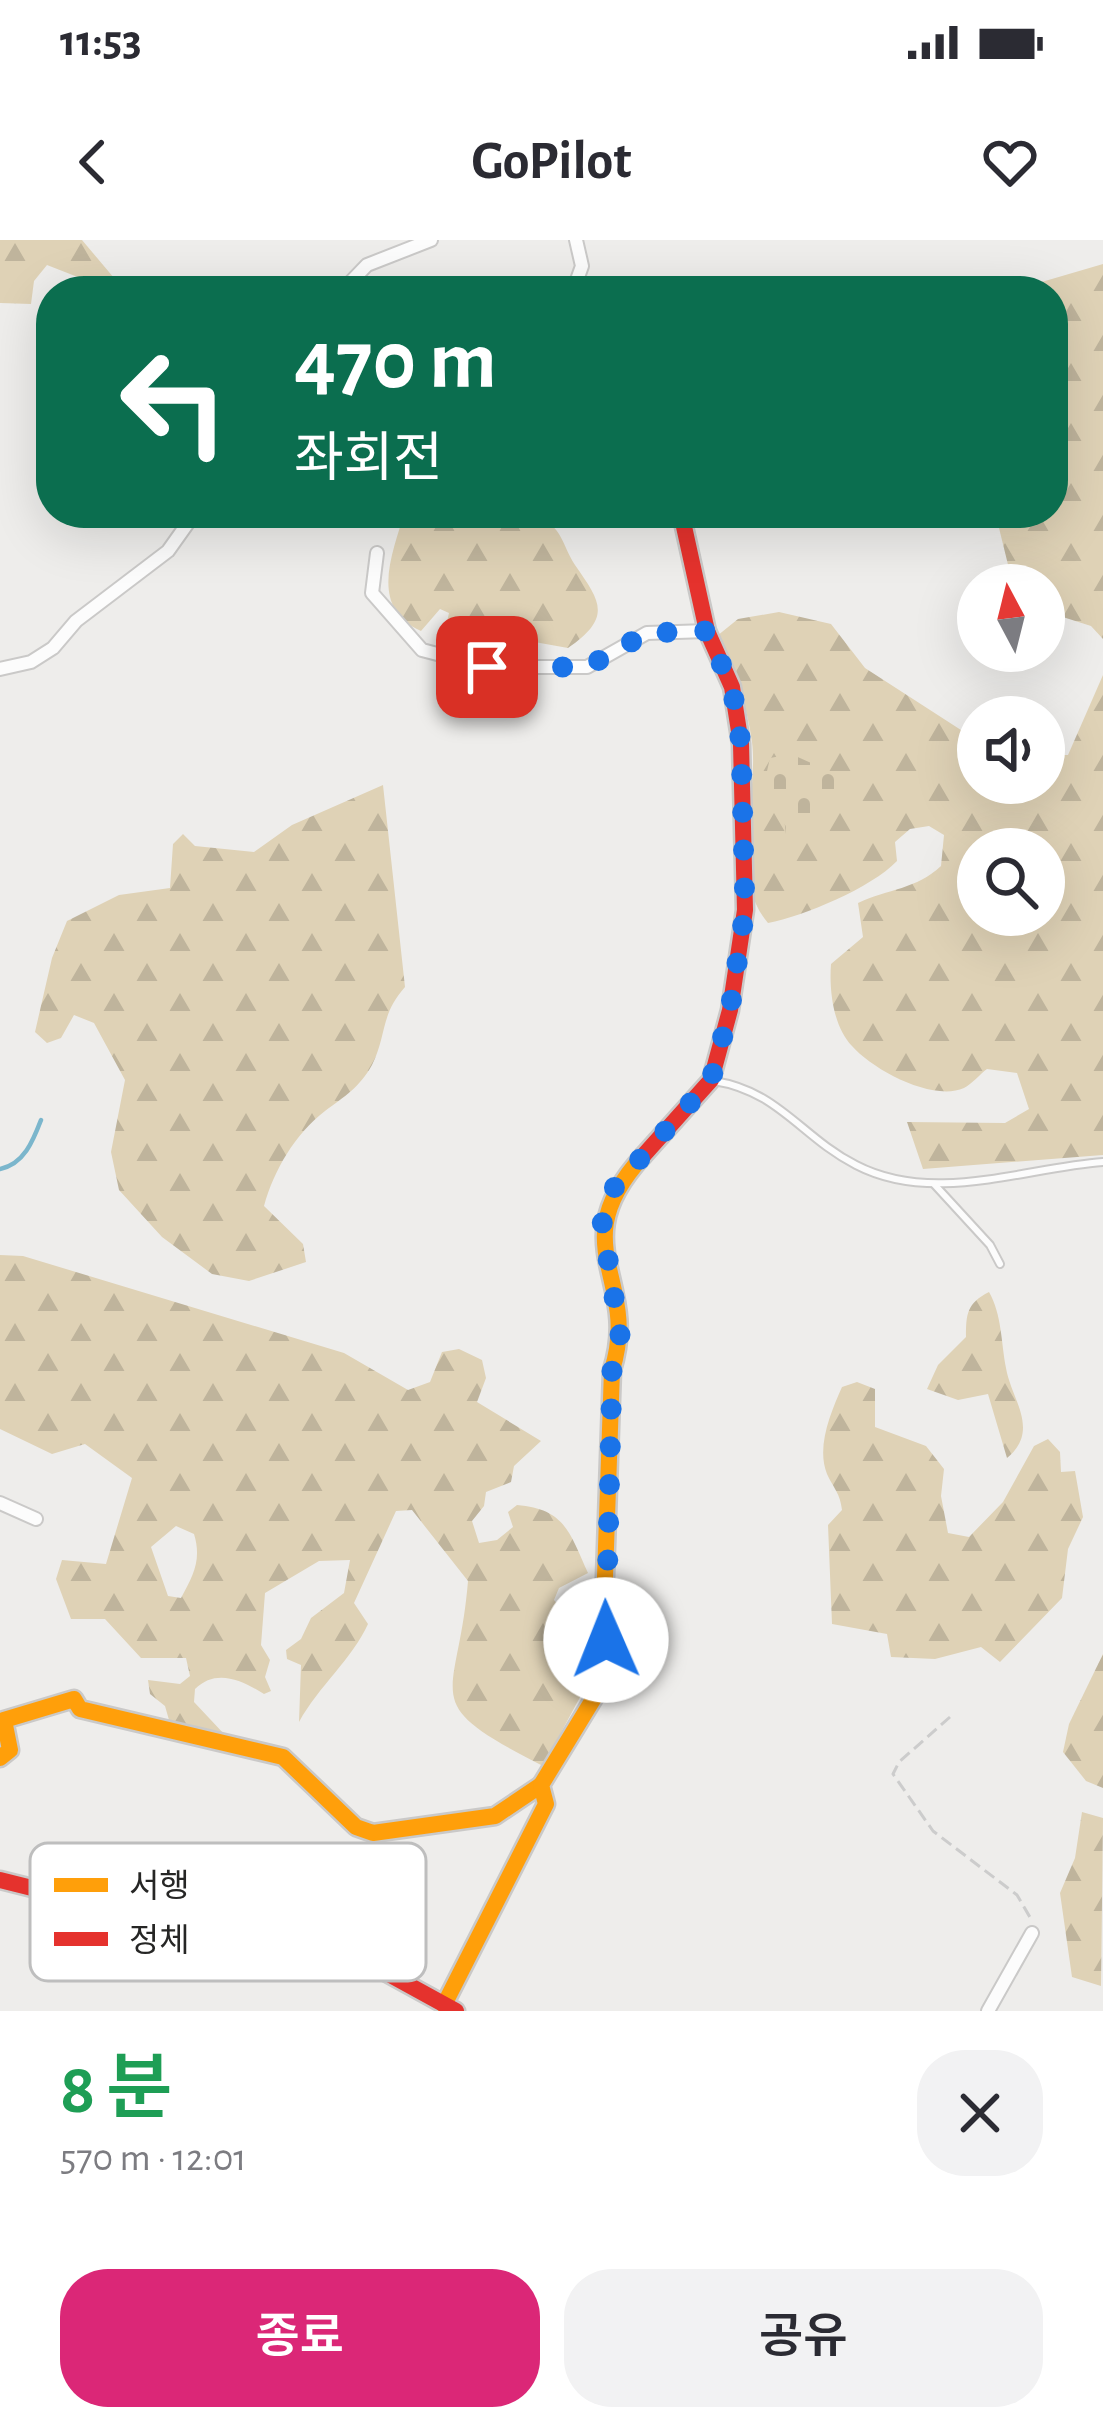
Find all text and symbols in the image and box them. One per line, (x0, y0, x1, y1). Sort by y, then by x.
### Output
text: 11:53 (60, 19, 142, 64)
icon: back (60, 129, 126, 195)
icon: heart (977, 129, 1043, 195)
text: GoPilot (471, 135, 632, 189)
text: 470 m (294, 320, 497, 404)
icon: left (96, 324, 252, 480)
text: 좌회전 (294, 433, 443, 487)
north arrow (957, 564, 1065, 672)
map controls (957, 564, 1065, 936)
pin (436, 616, 538, 718)
icon: arrive (454, 634, 520, 700)
button: sound (957, 696, 1065, 804)
button: search (957, 828, 1065, 936)
position arrow (543, 1577, 669, 1703)
legend (30, 1843, 426, 1981)
text: 서행 (129, 1869, 190, 1904)
text: 정체 (129, 1923, 190, 1958)
button: close (917, 2050, 1043, 2176)
text: 8 분 (60, 2054, 173, 2126)
text: 570 m · 12:01 (60, 2139, 247, 2178)
button: 종료 (60, 2269, 540, 2407)
button: 공유 (564, 2269, 1043, 2407)

